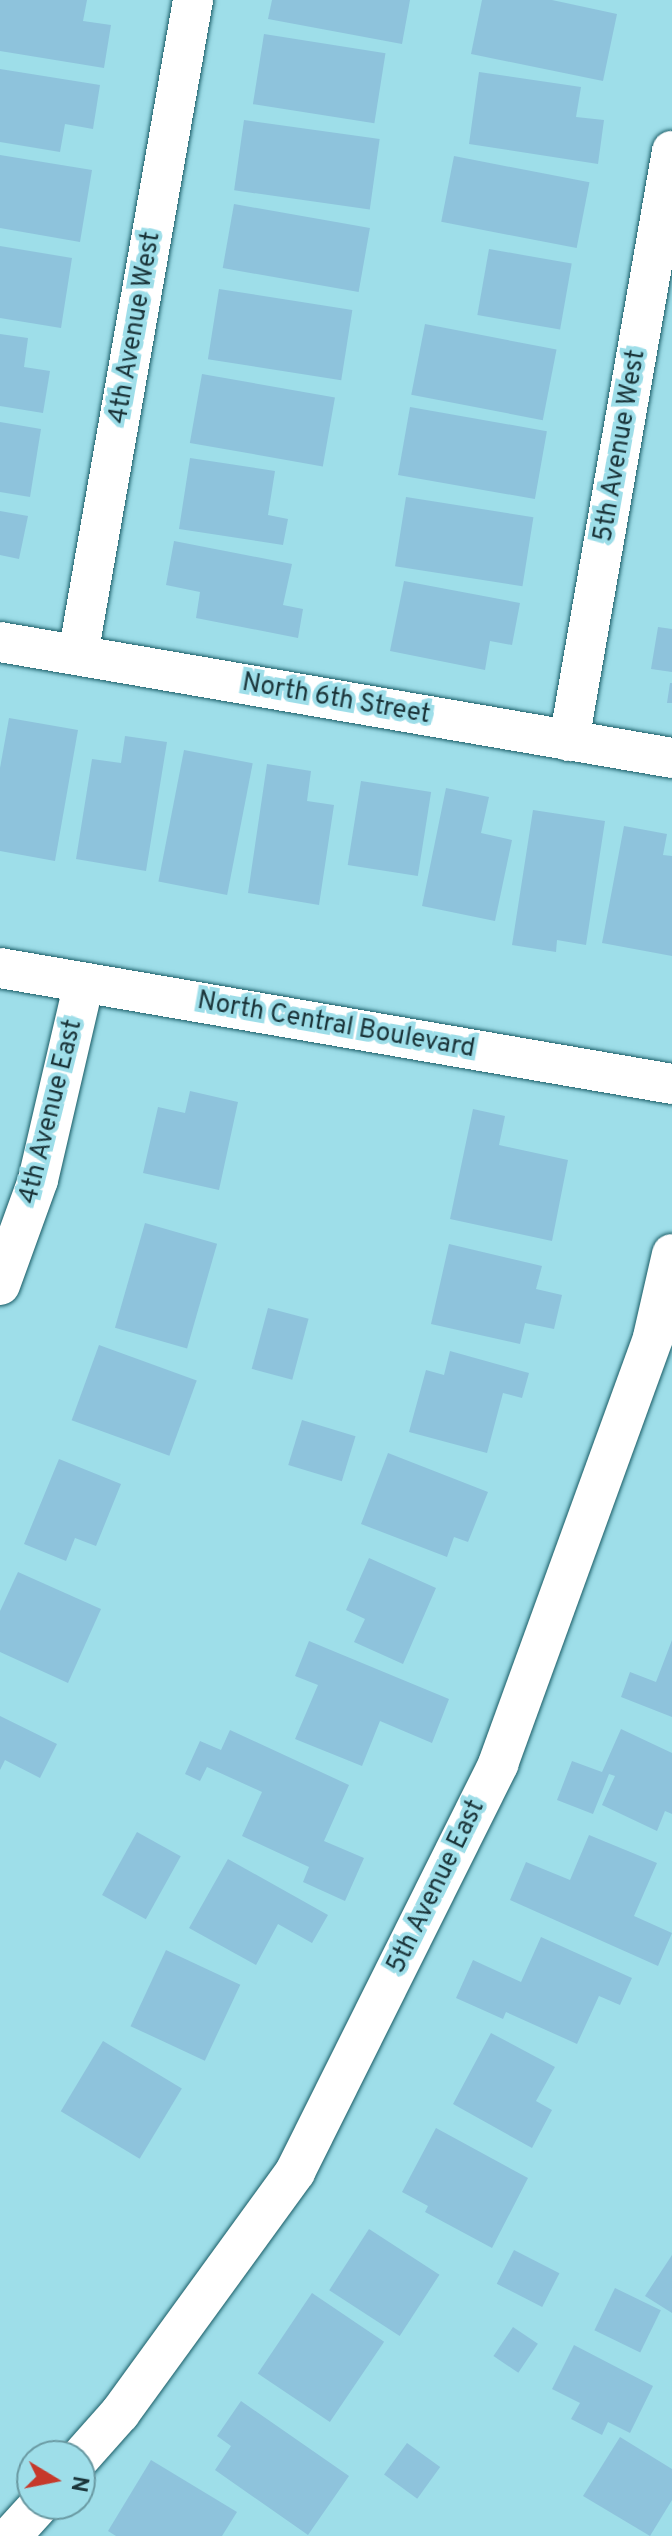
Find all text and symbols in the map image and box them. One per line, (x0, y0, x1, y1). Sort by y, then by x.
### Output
street label: 4th Avenue West (104, 229, 168, 427)
street label: 5th Avenue West (589, 347, 653, 545)
street label: North 6th Street (239, 668, 433, 732)
street label: North Central Boulevard (195, 986, 477, 1066)
street label: 4th Avenue East (14, 1016, 90, 1208)
street label: 5th Avenue East (381, 1795, 493, 1979)
north arrow (16, 2440, 96, 2520)
text: N (63, 2474, 93, 2494)

